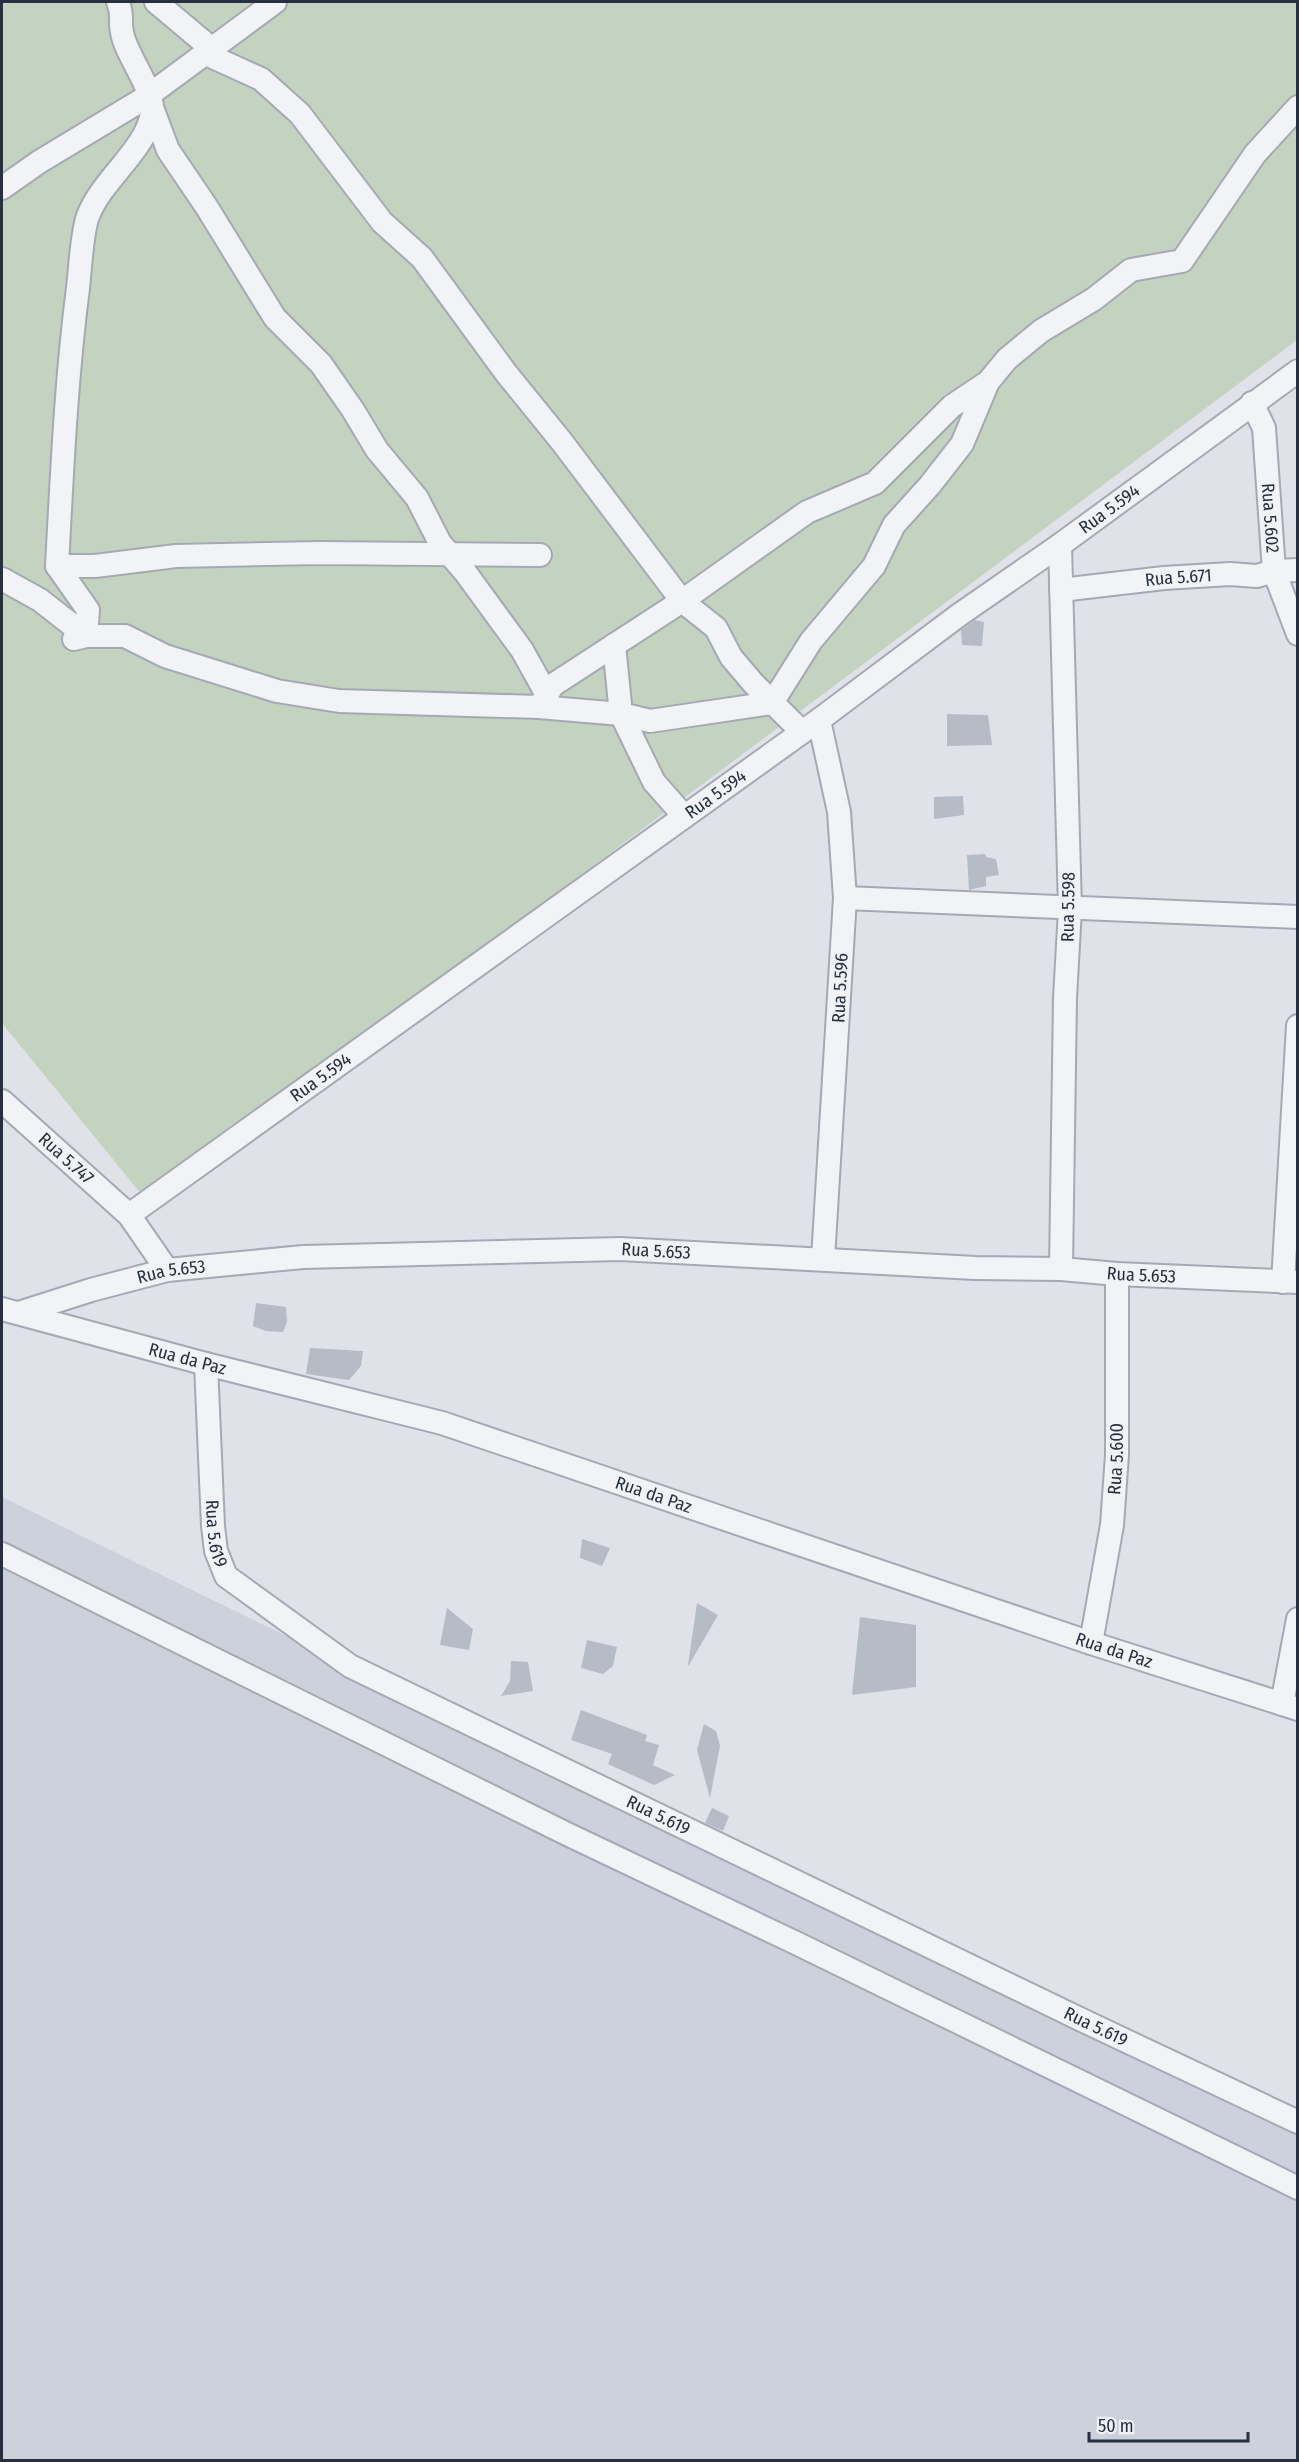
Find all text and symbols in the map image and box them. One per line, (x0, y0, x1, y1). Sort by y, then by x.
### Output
street label: Rua 5.594 (1074, 479, 1144, 539)
street label: Rua 5.602 (1257, 482, 1284, 554)
street label: Rua 5.671 (1144, 564, 1212, 591)
street label: Rua 5.594 (681, 765, 751, 823)
street label: Rua 5.598 (1056, 872, 1080, 942)
street label: Rua 5.596 (827, 952, 853, 1024)
street label: Rua 5.594 (286, 1048, 356, 1107)
street label: Rua 5.747 (34, 1128, 98, 1189)
street label: Rua 5.653 (621, 1238, 691, 1264)
street label: Rua 5.653 (134, 1255, 206, 1288)
street label: Rua 5.653 (1106, 1262, 1176, 1288)
street label: Rua da Paz (146, 1338, 228, 1380)
street label: Rua 5.600 (1103, 1423, 1128, 1496)
street label: Rua da Paz (612, 1472, 695, 1518)
street label: Rua 5.619 (201, 1499, 232, 1571)
street label: Rua da Paz (1073, 1628, 1155, 1673)
street label: Rua 5.619 (623, 1790, 694, 1840)
street label: Rua 5.619 (1060, 2002, 1131, 2051)
scale bar (1089, 2405, 1248, 2443)
text: 50 m (1098, 2415, 1134, 2437)

